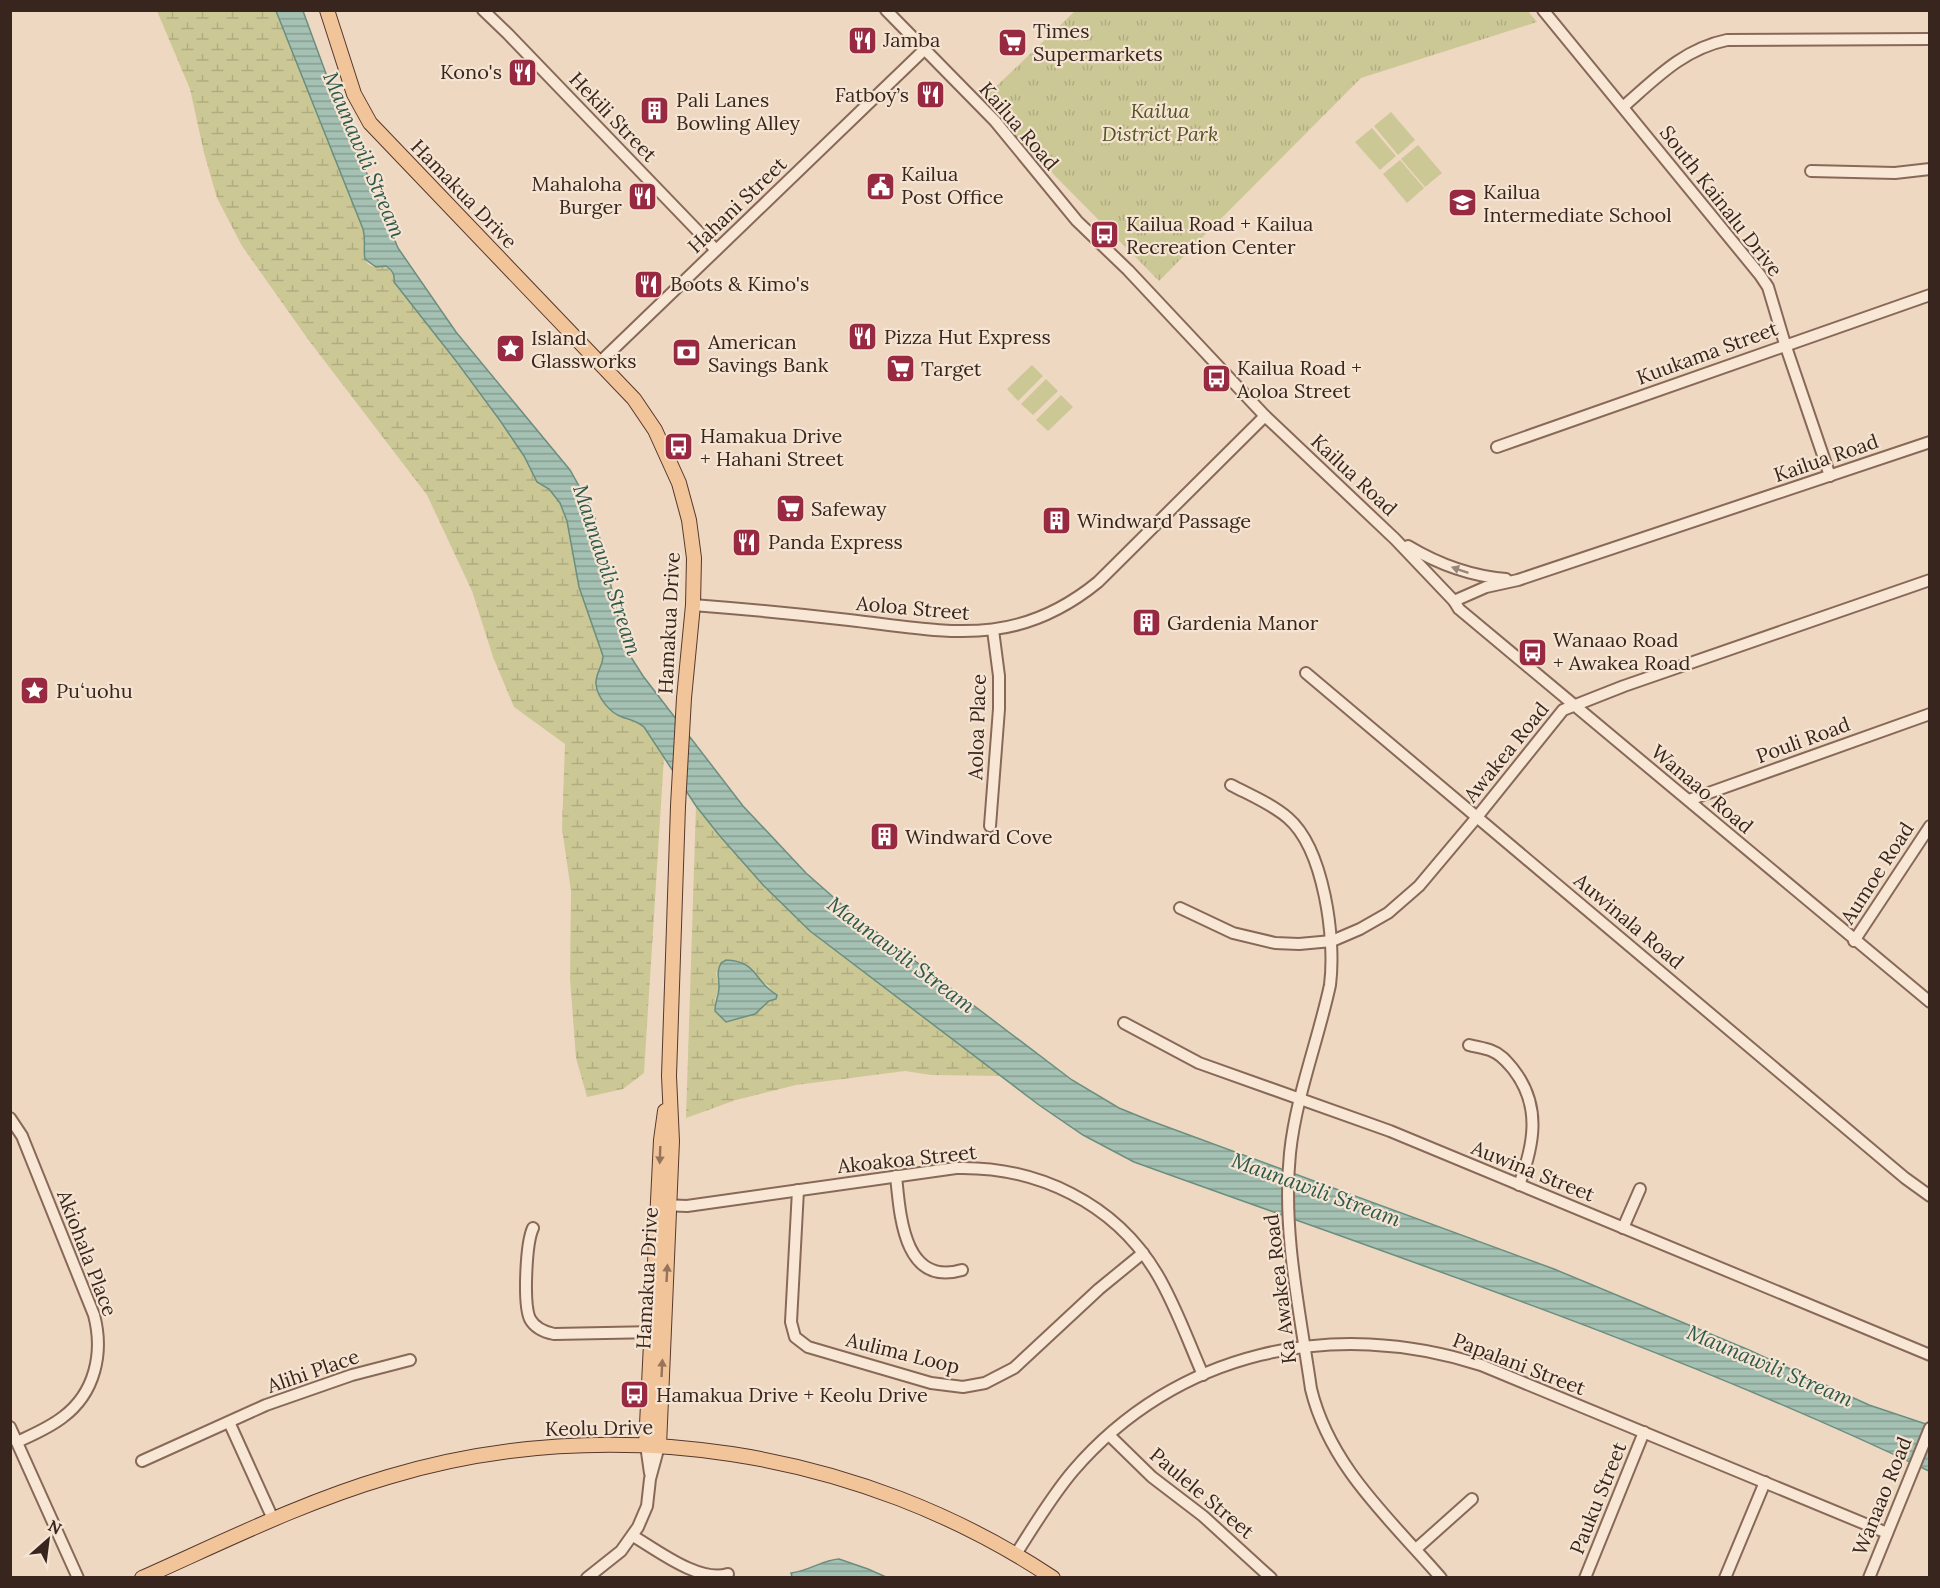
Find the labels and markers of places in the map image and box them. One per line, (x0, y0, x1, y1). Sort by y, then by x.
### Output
place label: Times Supermarkets (1033, 18, 1163, 66)
restaurant icon: Jamba (846, 24, 878, 56)
supermarket icon: Times Supermarkets (996, 26, 1028, 58)
place label: Jamba (882, 27, 940, 52)
restaurant icon: Kono's (507, 56, 539, 88)
place label: Kono's (440, 59, 502, 84)
restaurant icon: Fatboy’s (914, 79, 946, 111)
place label: Fatboy’s (835, 82, 909, 107)
place label: Pali Lanes Bowling Alley (676, 87, 801, 135)
building icon: Pali Lanes Bowling Alley (639, 95, 671, 127)
place label: Kailua Post Office (901, 161, 1004, 209)
public building icon: Kailua Post Office (864, 170, 896, 202)
place label: Mahaloha Burger (532, 171, 622, 219)
place label: Kailua Intermediate School (1483, 179, 1672, 227)
restaurant icon: Mahaloha Burger (627, 180, 659, 212)
school or university icon: Kailua Intermediate School (1446, 187, 1478, 219)
place label: Kailua Road + Kailua Recreation Center (1126, 211, 1313, 259)
bus stop icon: Kailua Road + Kailua Recreation Center (1089, 219, 1121, 251)
restaurant icon: Boots & Kimo's (633, 268, 665, 300)
place label: Boots & Kimo's (670, 271, 809, 296)
restaurant icon: Pizza Hut Express (847, 321, 879, 353)
place label: Pizza Hut Express (884, 324, 1051, 349)
place label: Island Glassworks (531, 325, 637, 373)
place label: American Savings Bank (707, 329, 829, 377)
place icon: Island Glassworks (494, 333, 526, 365)
bank icon: American Savings Bank (671, 337, 703, 369)
supermarket icon: Target (884, 353, 916, 385)
place label: Kailua Road + Aoloa Street (1236, 355, 1362, 403)
place label: Target (921, 356, 982, 381)
bus stop icon: Kailua Road + Aoloa Street (1200, 363, 1232, 395)
place label: Hamakua Drive + Hahani Street (700, 423, 844, 471)
bus stop icon: Hamakua Drive + Hahani Street (663, 431, 695, 463)
supermarket icon: Safeway (774, 493, 806, 525)
place label: Safeway (811, 496, 887, 521)
building icon: Windward Passage (1040, 505, 1072, 537)
place label: Windward Passage (1077, 508, 1251, 533)
restaurant icon: Panda Express (731, 526, 763, 558)
place label: Panda Express (768, 529, 903, 554)
building icon: Gardenia Manor (1130, 607, 1162, 639)
place label: Gardenia Manor (1167, 610, 1319, 635)
place label: Wanaao Road + Awakea Road (1553, 627, 1691, 675)
bus stop icon: Wanaao Road + Awakea Road (1516, 636, 1548, 668)
place icon: Puʻuohu (19, 675, 51, 707)
place label: Puʻuohu (56, 678, 133, 703)
building icon: Windward Cove (868, 821, 900, 853)
place label: Windward Cove (905, 824, 1053, 849)
bus stop icon: Hamakua Drive + Keolu Drive (619, 1379, 651, 1411)
place label: Hamakua Drive + Keolu Drive (656, 1382, 928, 1407)

